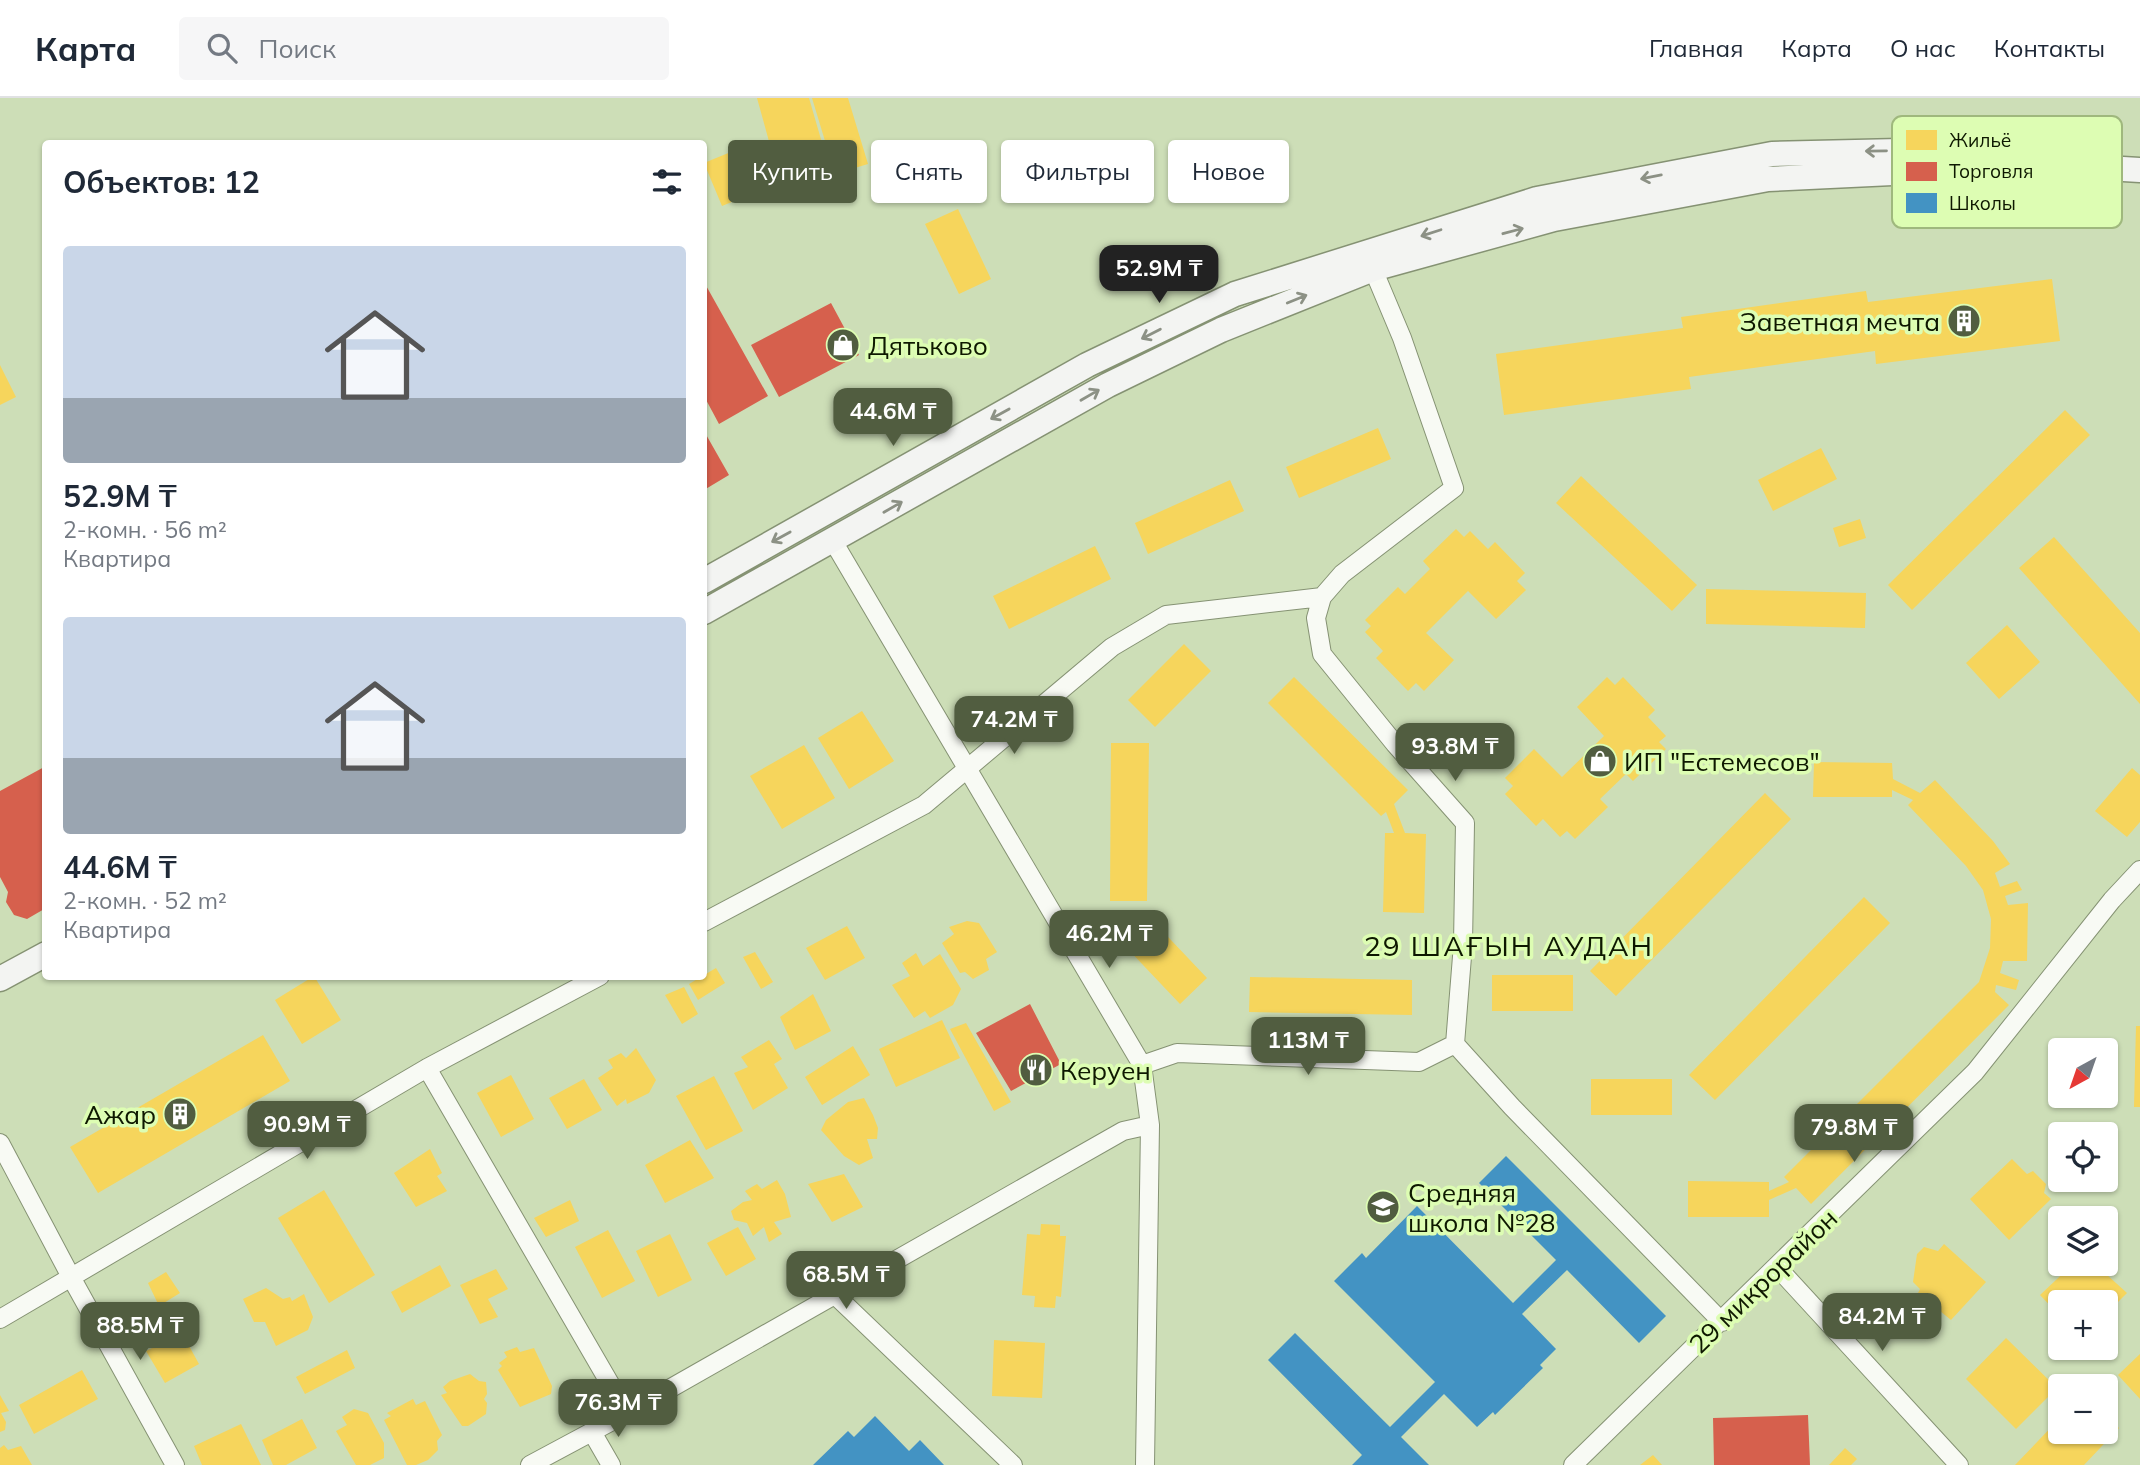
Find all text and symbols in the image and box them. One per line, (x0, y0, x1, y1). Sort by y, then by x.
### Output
search box (179, 17, 669, 80)
text: Карта (35, 28, 137, 69)
icon: search (203, 29, 241, 67)
text: Поиск (259, 32, 336, 65)
text: Главная (1649, 33, 1743, 63)
text: Карта (1781, 33, 1852, 63)
text: О нас (1890, 33, 1956, 63)
text: Контакты (1994, 33, 2105, 63)
legend (1892, 116, 2122, 228)
text: Жильё (1949, 128, 2011, 152)
chip: Купить (728, 140, 857, 203)
chip: Снять (871, 140, 987, 203)
chip: Фильтры (1001, 140, 1154, 203)
chip: Новое (1168, 140, 1289, 203)
one-way arrow (1865, 145, 1888, 158)
text: Торговля (1949, 159, 2033, 183)
text: Объектов: 12 (63, 163, 260, 201)
icon: filters (648, 163, 686, 201)
one-way arrow (1640, 171, 1663, 184)
text: Школы (1949, 191, 2016, 215)
one-way arrow (1502, 223, 1524, 236)
one-way arrow (1420, 228, 1442, 240)
pin: 52.9M ₸ (1094, 246, 1224, 305)
text: 52.9M ₸ (1115, 253, 1203, 282)
icon: home (312, 292, 438, 418)
one-way arrow (1285, 292, 1307, 305)
building icon: Заветная мечта (1945, 302, 1983, 340)
place label: Заветная мечта (1740, 305, 1940, 338)
shop icon: Дятьково (824, 326, 862, 364)
one-way arrow (1141, 328, 1162, 342)
place label: Дятьково (868, 329, 988, 362)
pin: 44.6M ₸ (828, 388, 958, 448)
one-way arrow (1080, 388, 1100, 402)
text: 44.6M ₸ (849, 396, 937, 425)
one-way arrow (991, 407, 1011, 421)
text: 52.9M ₸ (63, 477, 177, 515)
one-way arrow (882, 500, 902, 514)
text: 2-комн. · 56 m² (63, 515, 227, 544)
one-way arrow (771, 530, 791, 544)
text: Квартира (63, 544, 171, 573)
icon: home (312, 663, 438, 789)
pin: 74.2M ₸ (949, 696, 1079, 756)
text: 74.2M ₸ (970, 704, 1058, 733)
pin: 93.8M ₸ (1390, 724, 1520, 783)
text: 93.8M ₸ (1411, 731, 1499, 760)
shop icon: ИП "Естемесов" (1581, 742, 1619, 780)
place label: ИП "Естемесов" (1624, 745, 1820, 778)
text: 44.6M ₸ (63, 848, 177, 886)
text: 2-комн. · 52 m² (63, 886, 227, 915)
pin: 46.2M ₸ (1044, 910, 1174, 970)
text: Квартира (63, 915, 171, 944)
text: 46.2M ₸ (1065, 918, 1153, 947)
district label: 29 ШАҒЫН АУДАН (1364, 928, 1654, 963)
pin: 113M ₸ (1251, 1018, 1365, 1077)
text: 113M ₸ (1267, 1025, 1349, 1054)
north arrow (2048, 1038, 2118, 1108)
map controls (2048, 1038, 2118, 1444)
restaurant icon: Керуен (1017, 1051, 1055, 1089)
place label: Керуен (1060, 1054, 1151, 1087)
building icon: Ажар (161, 1095, 199, 1133)
place label: Ажар (84, 1098, 156, 1131)
pin: 90.9M ₸ (242, 1102, 372, 1161)
pin: 79.8M ₸ (1789, 1104, 1919, 1164)
text: 90.9M ₸ (263, 1109, 351, 1138)
text: 79.8M ₸ (1810, 1112, 1898, 1141)
button: locate (2048, 1122, 2118, 1192)
place label: Средняя школа №28 (1408, 1176, 1555, 1239)
school or university icon: Средняя школа №28 (1364, 1188, 1402, 1226)
street label: 29 микрорайон (1682, 1202, 1844, 1360)
button: layers (2048, 1206, 2118, 1276)
pin: 68.5M ₸ (781, 1252, 911, 1311)
text: 68.5M ₸ (802, 1259, 890, 1288)
button: + (2048, 1290, 2118, 1360)
pin: 84.2M ₸ (1817, 1294, 1947, 1353)
text: 84.2M ₸ (1838, 1301, 1926, 1330)
pin: 88.5M ₸ (75, 1302, 205, 1362)
text: 88.5M ₸ (96, 1310, 184, 1339)
button: − (2048, 1374, 2118, 1444)
pin: 76.3M ₸ (553, 1380, 683, 1439)
text: 76.3M ₸ (574, 1387, 662, 1416)

